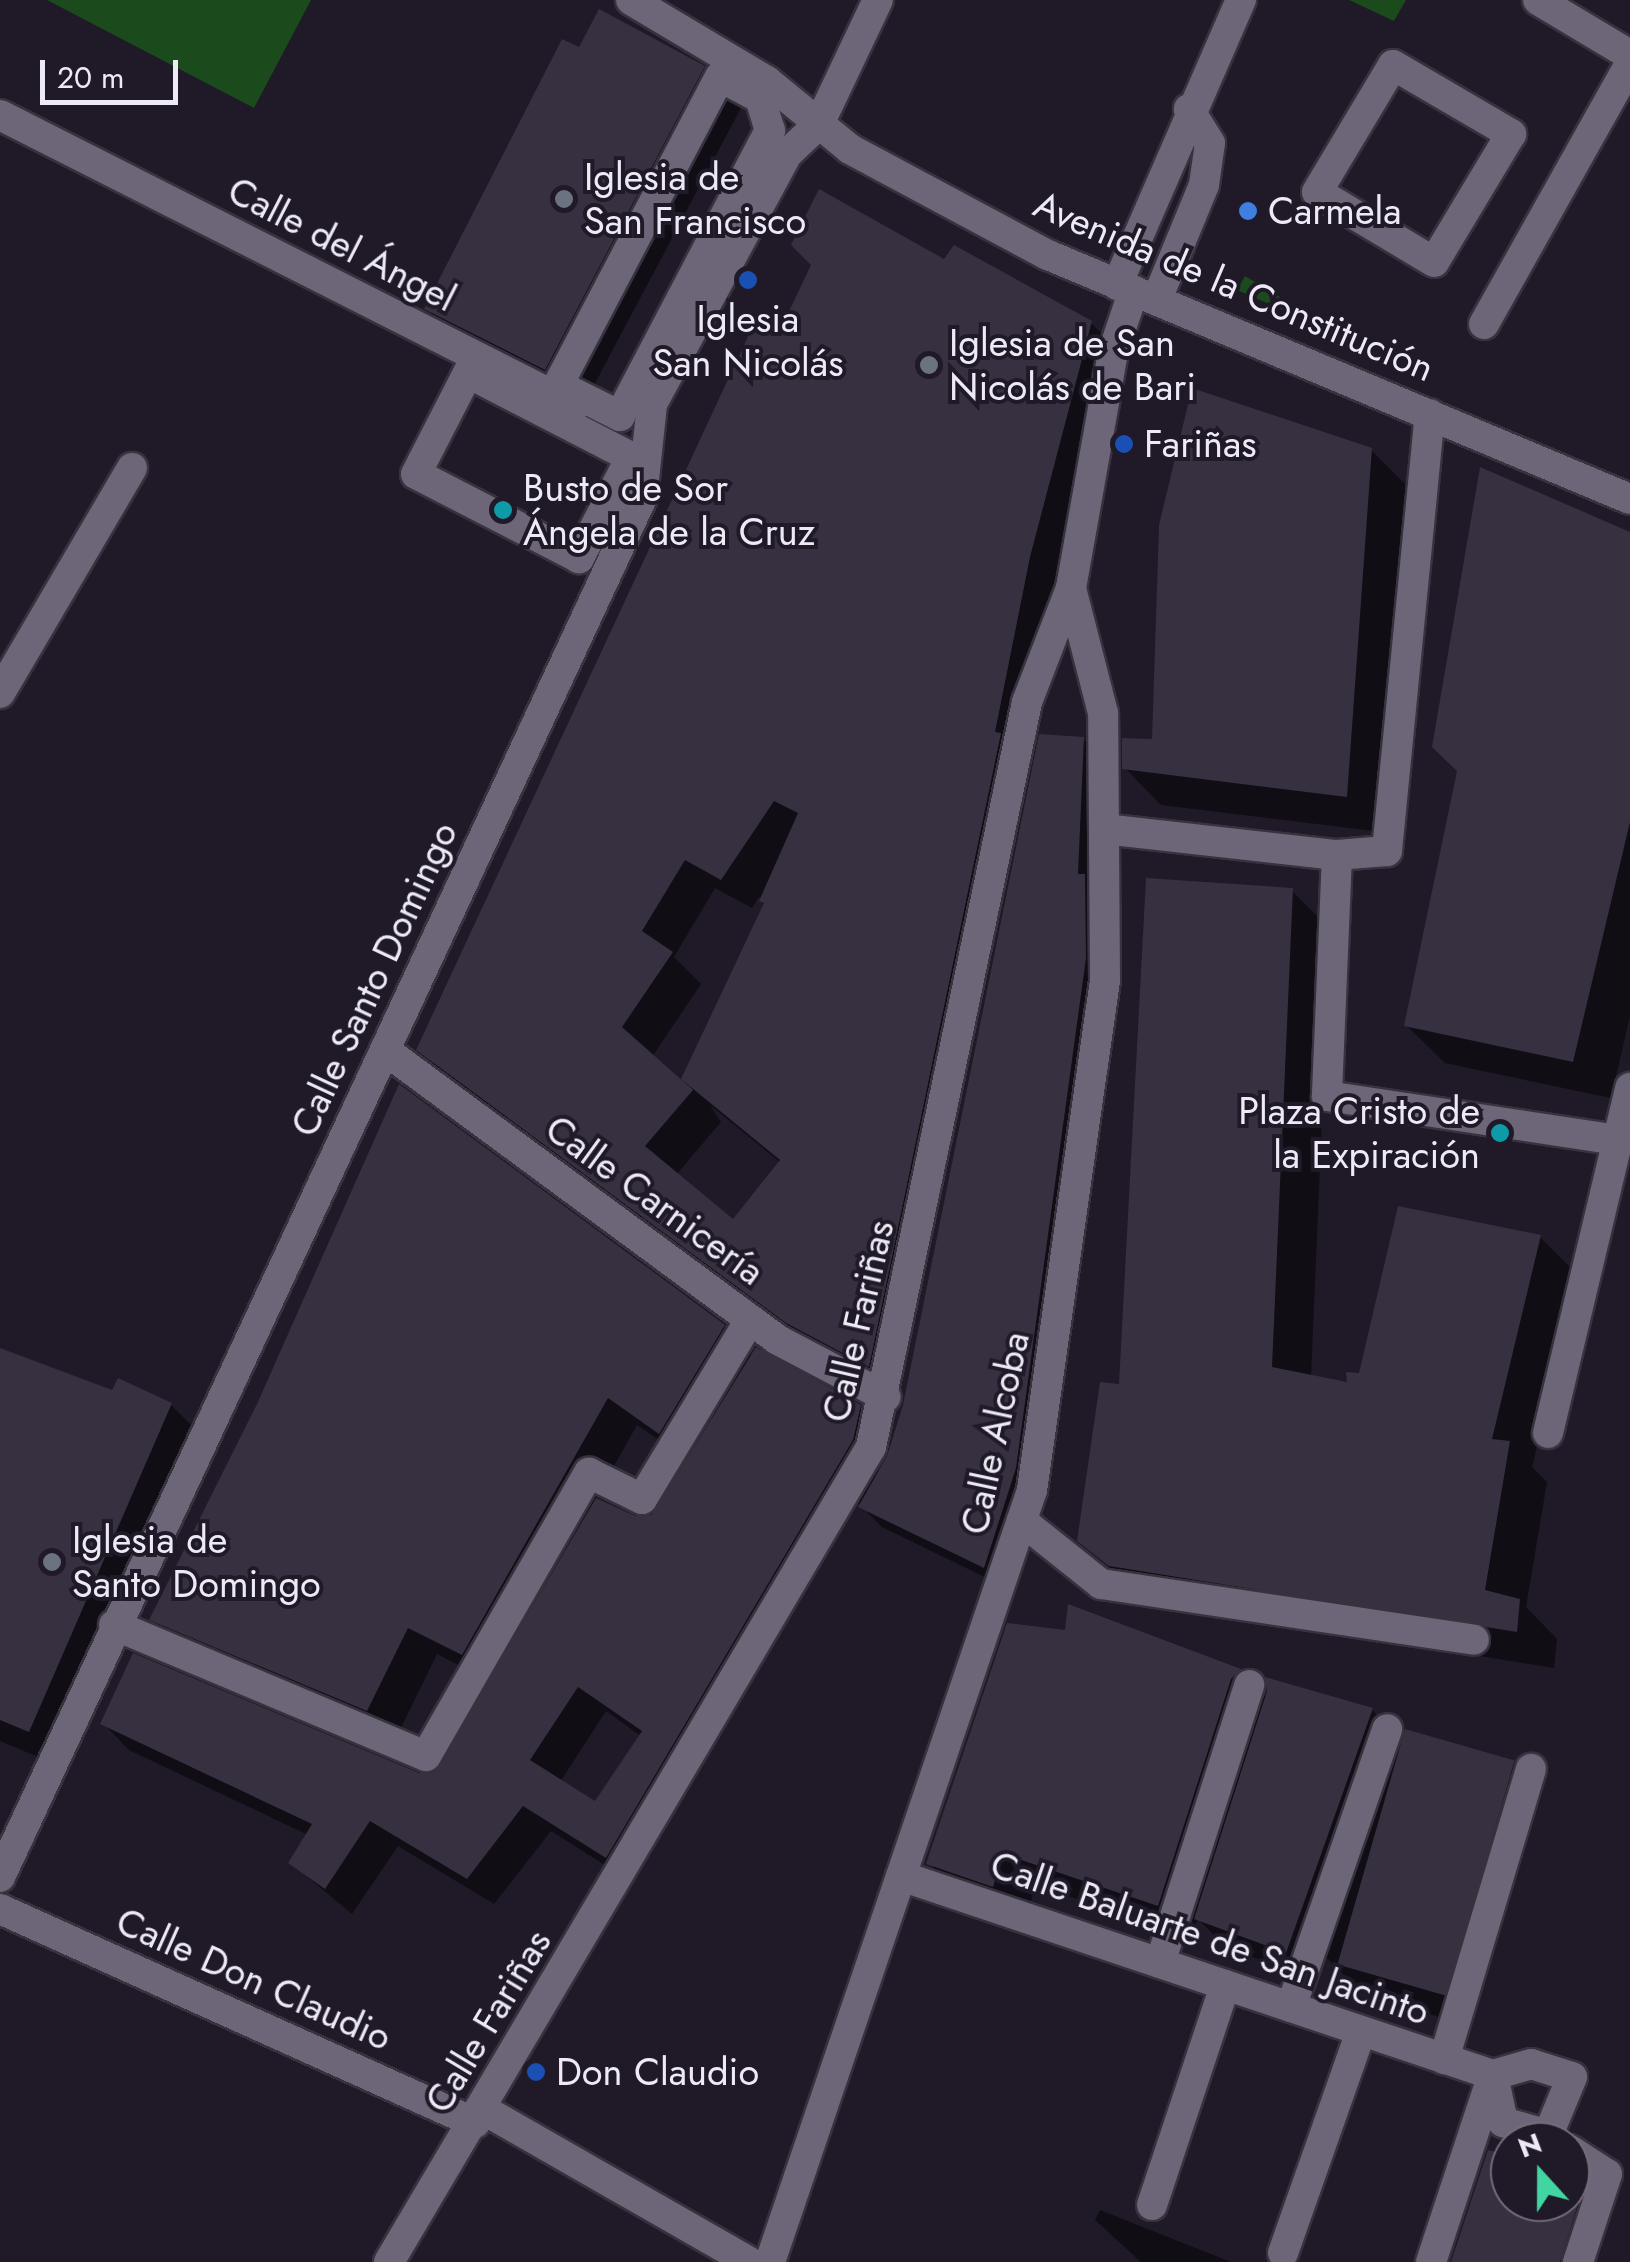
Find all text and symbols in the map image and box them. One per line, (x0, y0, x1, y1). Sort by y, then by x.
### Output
scale bar (45, 40, 182, 102)
text: 20 m (57, 56, 124, 99)
place label: Iglesia de San Francisco (584, 154, 806, 243)
street label: Calle del Ángel (221, 167, 463, 321)
street label: Avenida de la Constitución (1027, 181, 1441, 391)
marker: Iglesia de San Francisco (553, 188, 575, 210)
place label: Carmela (1268, 188, 1402, 234)
marker: Carmela (1237, 200, 1259, 222)
marker: Iglesia San Nicolás (737, 269, 759, 291)
place label: Iglesia San Nicolás (652, 296, 844, 386)
place label: Iglesia de San Nicolás de Bari (949, 320, 1196, 409)
marker: Iglesia de San Nicolás de Bari (918, 354, 940, 376)
place label: Fariñas (1144, 421, 1257, 467)
marker: Fariñas (1113, 433, 1135, 455)
place label: Busto de Sor Ángela de la Cruz (523, 465, 815, 554)
marker: Busto de Sor Ángela de la Cruz (492, 499, 514, 521)
street label: Calle Santo Domingo (281, 815, 467, 1143)
place label: Plaza Cristo de la Expiración (1238, 1088, 1480, 1178)
street label: Calle Carnicería (537, 1105, 773, 1295)
marker: Plaza Cristo de la Expiración (1489, 1122, 1511, 1144)
street label: Calle Fariñas (813, 1216, 903, 1426)
street label: Calle Alcoba (951, 1328, 1039, 1538)
place label: Iglesia de Santo Domingo (72, 1517, 321, 1606)
marker: Iglesia de Santo Domingo (41, 1551, 63, 1573)
street label: Calle Baluarte de San Jacinto (985, 1841, 1435, 2035)
street label: Calle Don Claudio (110, 1898, 398, 2060)
street label: Calle Fariñas (416, 1921, 560, 2121)
place label: Don Claudio (556, 2049, 759, 2095)
marker: Don Claudio (525, 2061, 547, 2083)
north arrow (1490, 2122, 1590, 2222)
text: N (1512, 2122, 1548, 2169)

